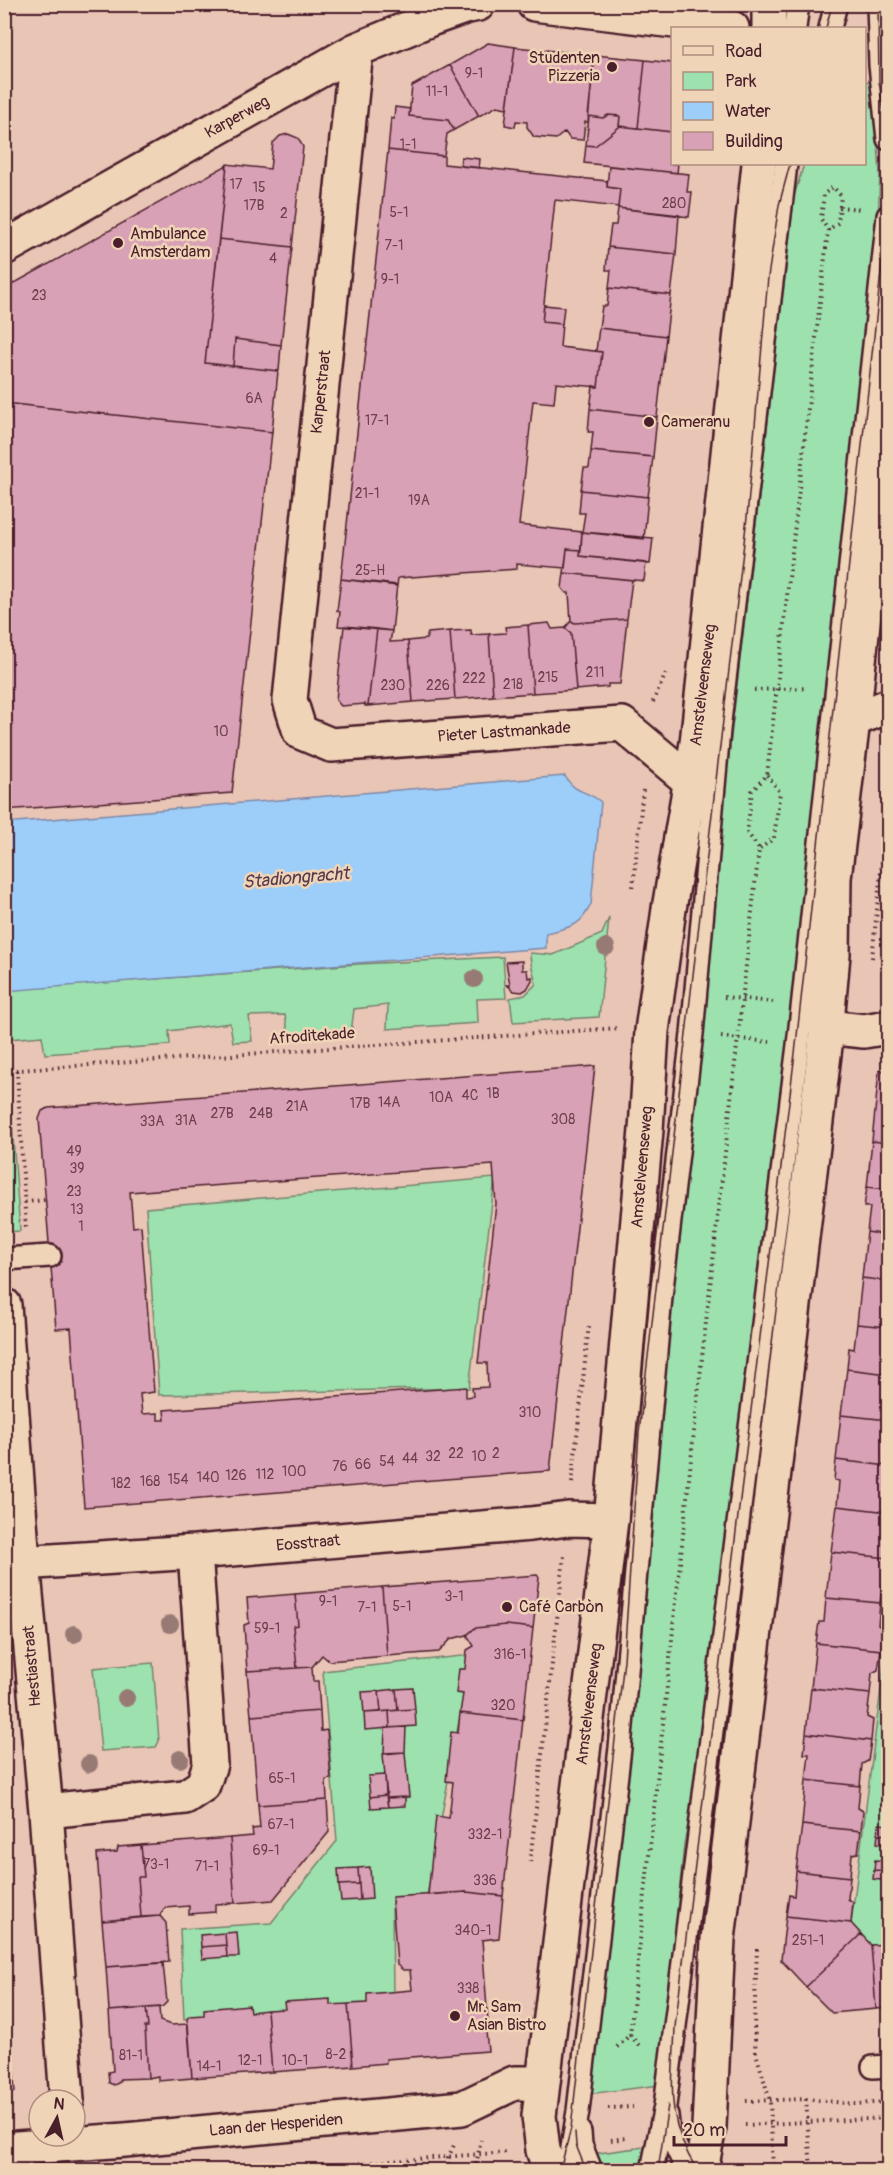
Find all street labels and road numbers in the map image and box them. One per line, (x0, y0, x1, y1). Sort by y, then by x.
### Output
street label: Karperweg (201, 91, 273, 143)
street label: Karperstraat (307, 349, 335, 435)
street label: Amstelveenseweg (686, 623, 720, 747)
street label: Pieter Lastmankade (437, 717, 571, 747)
street label: Afroditekade (268, 1023, 356, 1049)
street label: Amstelveenseweg (627, 1105, 657, 1229)
street label: Eosstraat (275, 1530, 341, 1556)
street label: Hestiastraat (18, 1624, 46, 1707)
street label: Amstelveenseweg (572, 1642, 606, 1766)
street label: Laan der Hesperiden (208, 2109, 344, 2141)

